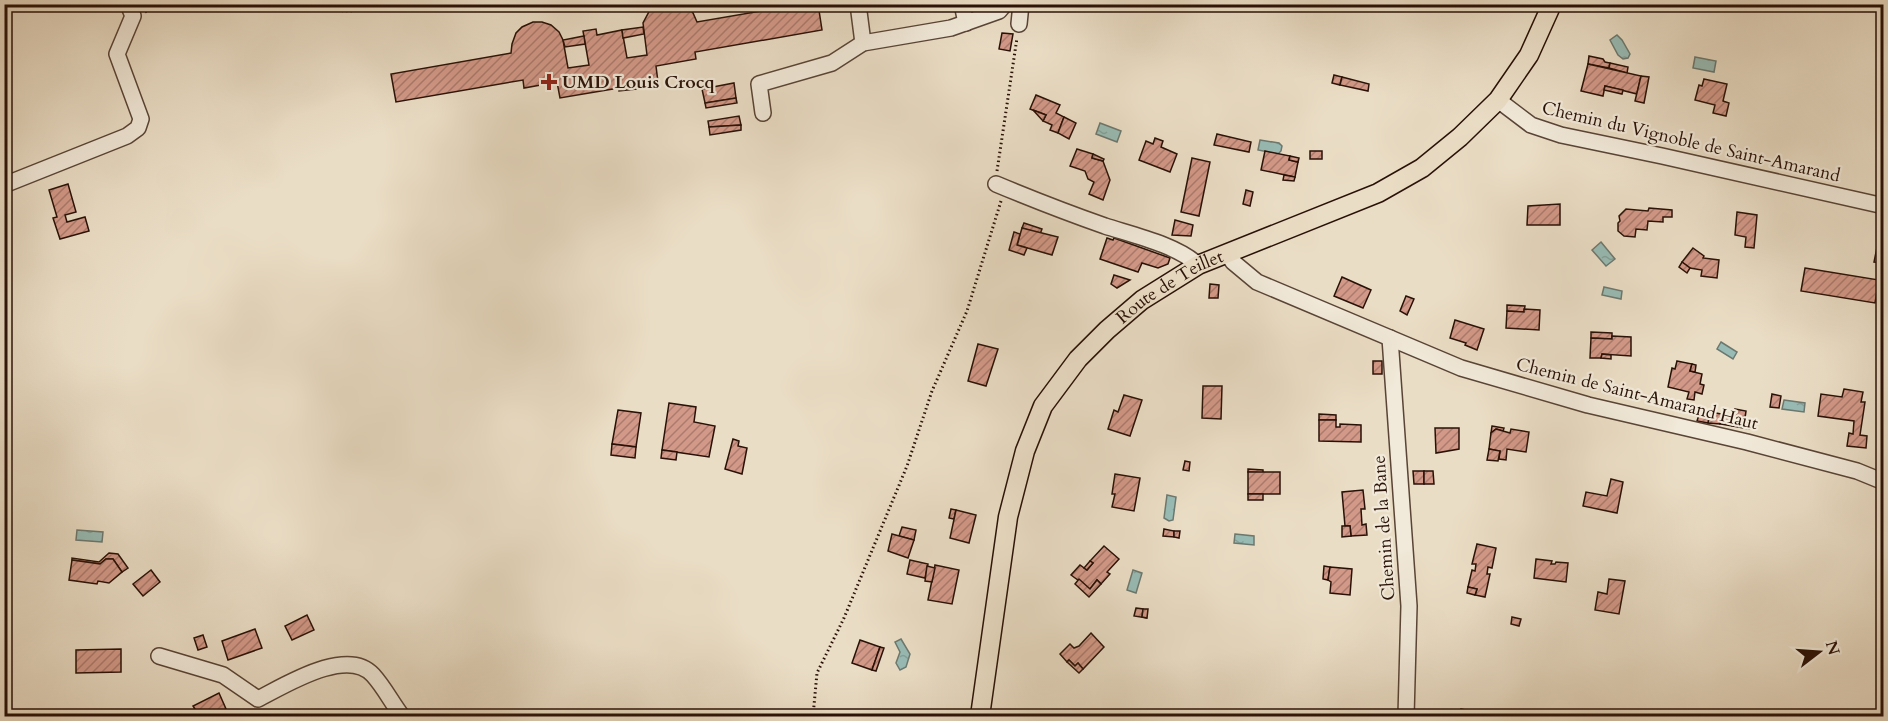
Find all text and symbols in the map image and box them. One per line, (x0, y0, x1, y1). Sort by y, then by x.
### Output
place label: UMD Louis Crocq (562, 70, 715, 95)
marker: UMD Louis Crocq (540, 73, 558, 91)
street label: Chemin du Vignoble de Saint-Amarand (1539, 95, 1843, 189)
street label: Route de Teillet (1110, 244, 1227, 330)
street label: Chemin de Saint-Amarand Haut (1513, 352, 1761, 436)
street label: Chemin de la Bane (1366, 455, 1402, 601)
north arrow (1789, 622, 1849, 682)
text: N (1820, 638, 1845, 658)

